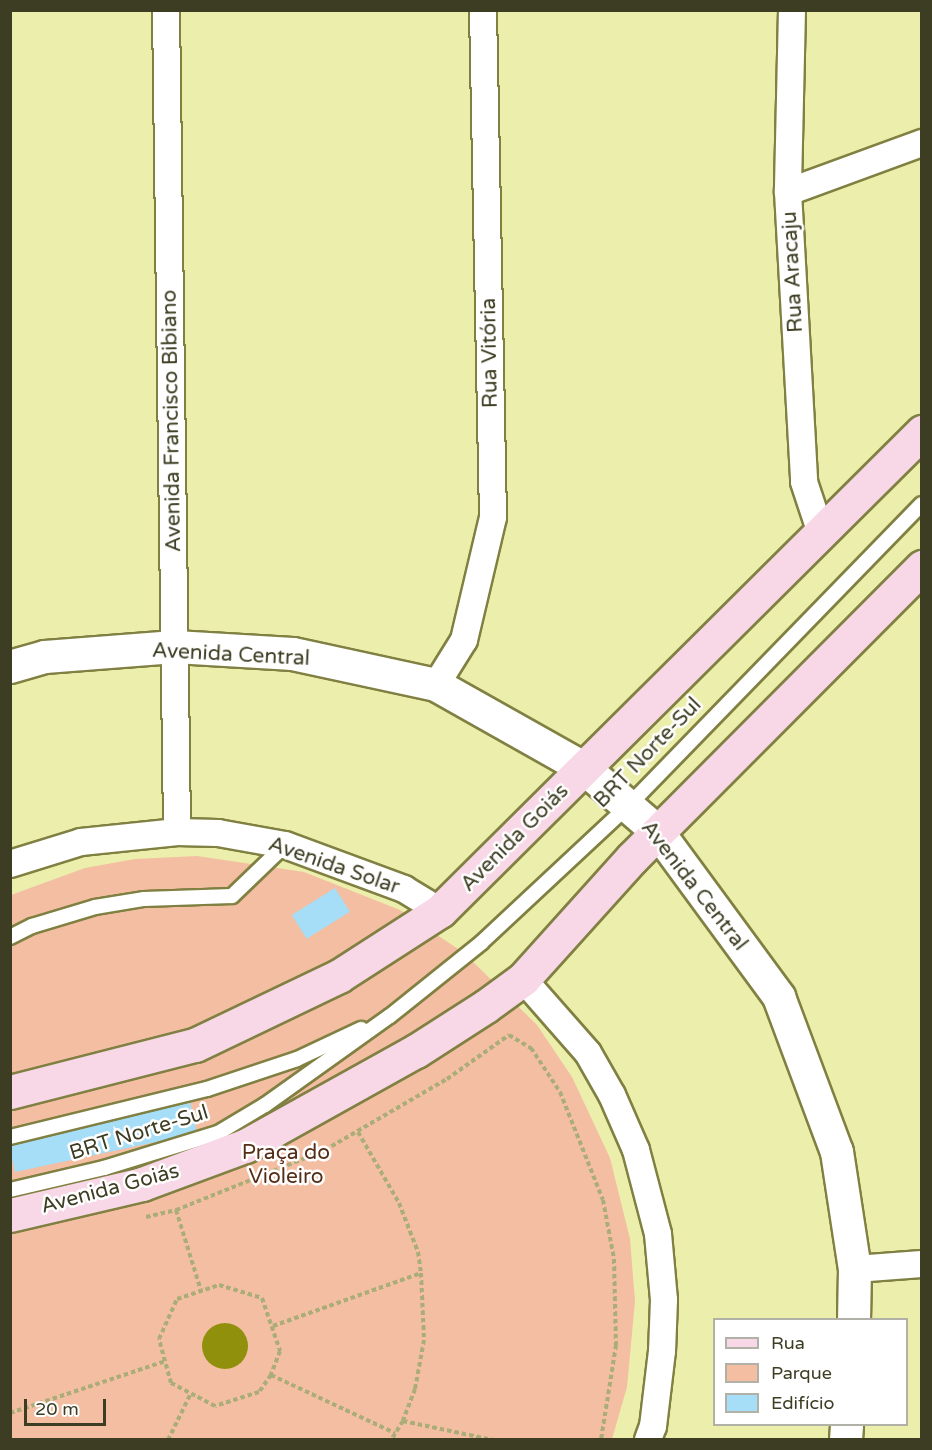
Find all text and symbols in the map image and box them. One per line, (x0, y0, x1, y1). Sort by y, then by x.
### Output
street label: Rua Aracaju (777, 211, 809, 333)
street label: Avenida Francisco Bibiano (157, 290, 187, 552)
street label: Rua Vitória (476, 298, 504, 408)
street label: Avenida Central (151, 638, 311, 672)
street label: BRT Norte-Sul (589, 693, 707, 813)
street label: Avenida Goiás (456, 779, 574, 897)
street label: Avenida Central (635, 816, 753, 956)
street label: Avenida Solar (265, 832, 403, 900)
street label: BRT Norte-Sul (67, 1100, 211, 1166)
park label: Praça do Violeiro (242, 1140, 330, 1190)
street label: Avenida Goiás (38, 1158, 182, 1220)
legend (713, 1318, 908, 1426)
text: Rua (771, 1332, 805, 1354)
text: Parque (771, 1362, 832, 1384)
scale bar (27, 1387, 110, 1425)
text: Edifício (771, 1392, 834, 1414)
text: 20 m (35, 1398, 79, 1420)

